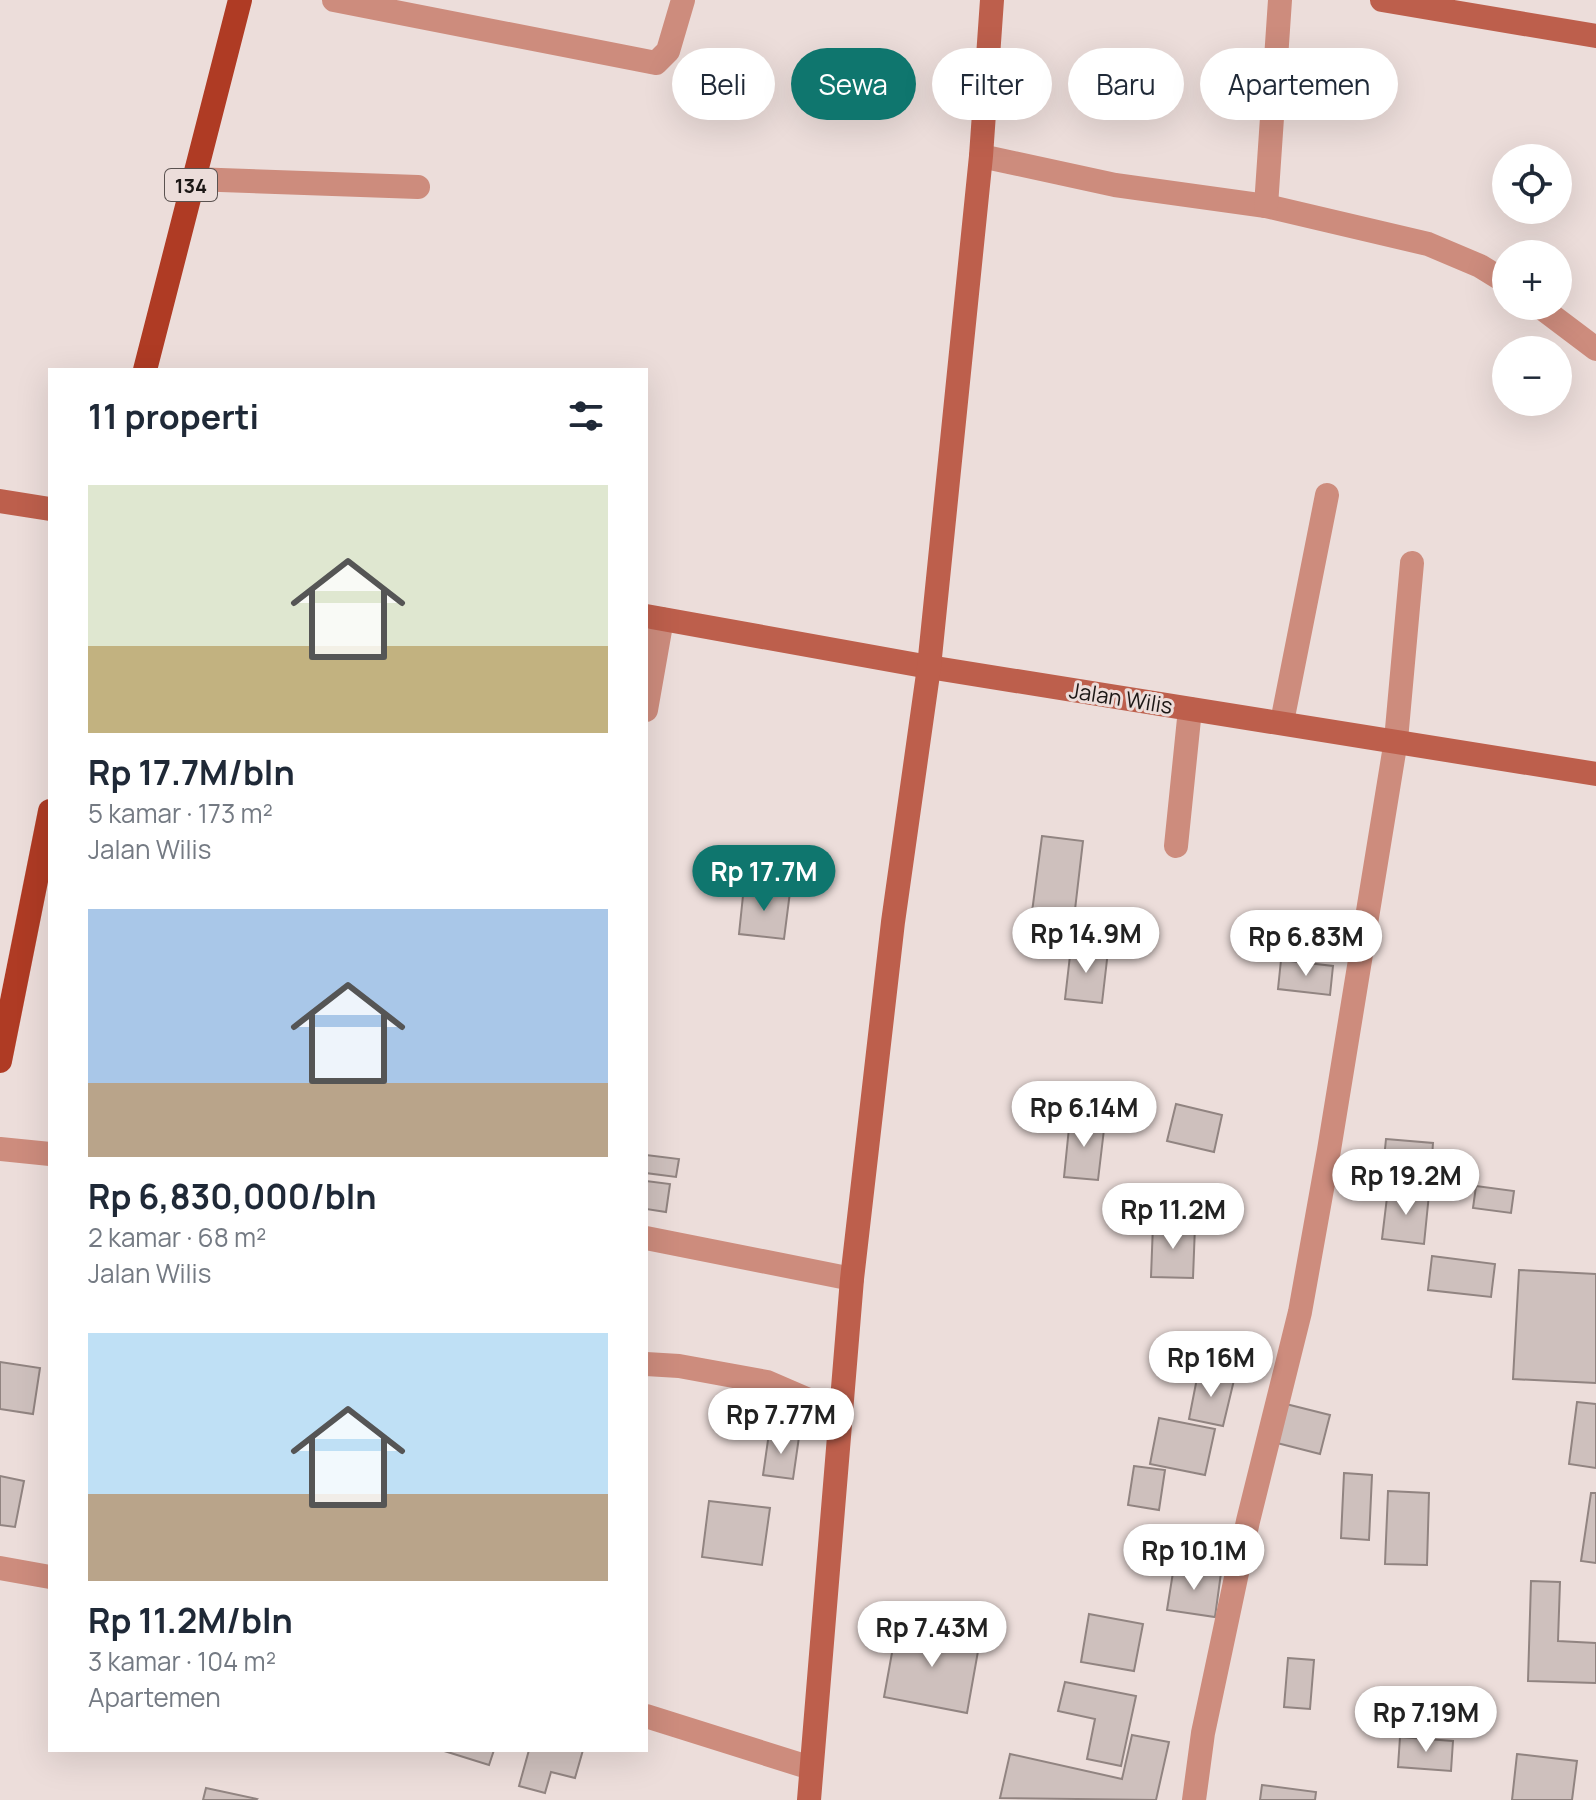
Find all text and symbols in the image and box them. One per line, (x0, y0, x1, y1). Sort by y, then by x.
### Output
chip: Beli (672, 48, 775, 120)
chip: Sewa (791, 48, 916, 120)
chip: Filter (932, 48, 1052, 120)
chip: Baru (1068, 48, 1184, 120)
chip: Apartemen (1200, 48, 1398, 120)
map controls (1492, 144, 1572, 416)
button: locate (1492, 144, 1572, 224)
road number: 134 (165, 169, 217, 201)
button: + (1492, 240, 1572, 320)
button: − (1492, 336, 1572, 416)
text: 11 properti (88, 393, 259, 439)
icon: filters (564, 394, 608, 438)
icon: home (276, 537, 420, 681)
street label: Jalan Wilis (1067, 675, 1175, 721)
text: Rp 17.7M/bln (88, 749, 295, 795)
text: 5 kamar · 173 m² (88, 795, 273, 831)
text: Jalan Wilis (88, 831, 211, 867)
pin: Rp 17.7M (681, 845, 847, 913)
text: Rp 17.7M (710, 853, 818, 889)
pin: Rp 14.9M (1003, 907, 1169, 975)
pin: Rp 6.83M (1223, 910, 1389, 978)
text: Rp 14.9M (1030, 915, 1142, 951)
text: Rp 6.83M (1248, 918, 1364, 954)
icon: home (276, 961, 420, 1105)
pin: Rp 6.14M (1001, 1081, 1167, 1149)
text: Rp 6.14M (1030, 1089, 1138, 1125)
pin: Rp 19.2M (1323, 1149, 1489, 1217)
text: Rp 19.2M (1350, 1157, 1462, 1193)
text: Rp 6,830,000/bln (88, 1173, 377, 1219)
pin: Rp 11.2M (1090, 1183, 1256, 1251)
text: Rp 11.2M (1120, 1191, 1226, 1227)
text: 2 kamar · 68 m² (88, 1219, 266, 1255)
text: Jalan Wilis (88, 1255, 211, 1291)
pin: Rp 16M (1146, 1331, 1276, 1399)
text: Rp 16M (1167, 1339, 1255, 1375)
icon: home (276, 1385, 420, 1529)
pin: Rp 7.77M (698, 1388, 864, 1456)
text: Rp 7.77M (726, 1396, 836, 1432)
pin: Rp 10.1M (1111, 1524, 1277, 1592)
text: Rp 10.1M (1141, 1532, 1247, 1568)
text: Rp 11.2M/bln (88, 1597, 293, 1643)
pin: Rp 7.43M (849, 1601, 1015, 1669)
text: Rp 7.43M (876, 1609, 988, 1645)
text: 3 kamar · 104 m² (88, 1643, 276, 1679)
text: Apartemen (88, 1679, 221, 1715)
pin: Rp 7.19M (1343, 1686, 1509, 1754)
text: Rp 7.19M (1373, 1694, 1479, 1730)

